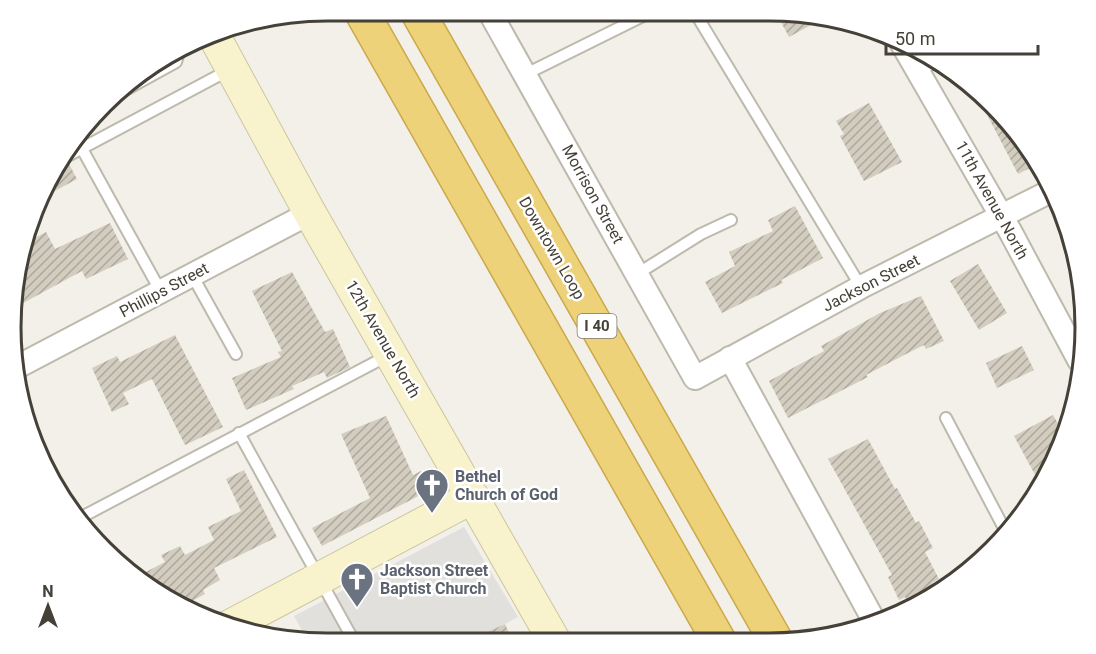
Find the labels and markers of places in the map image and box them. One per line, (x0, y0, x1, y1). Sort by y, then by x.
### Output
church icon: Bethel Church of God (414, 467, 450, 514)
place label: Bethel Church of God (455, 467, 558, 504)
church icon: Jackson Street Baptist Church (339, 561, 375, 608)
place label: Jackson Street Baptist Church (380, 561, 489, 598)

